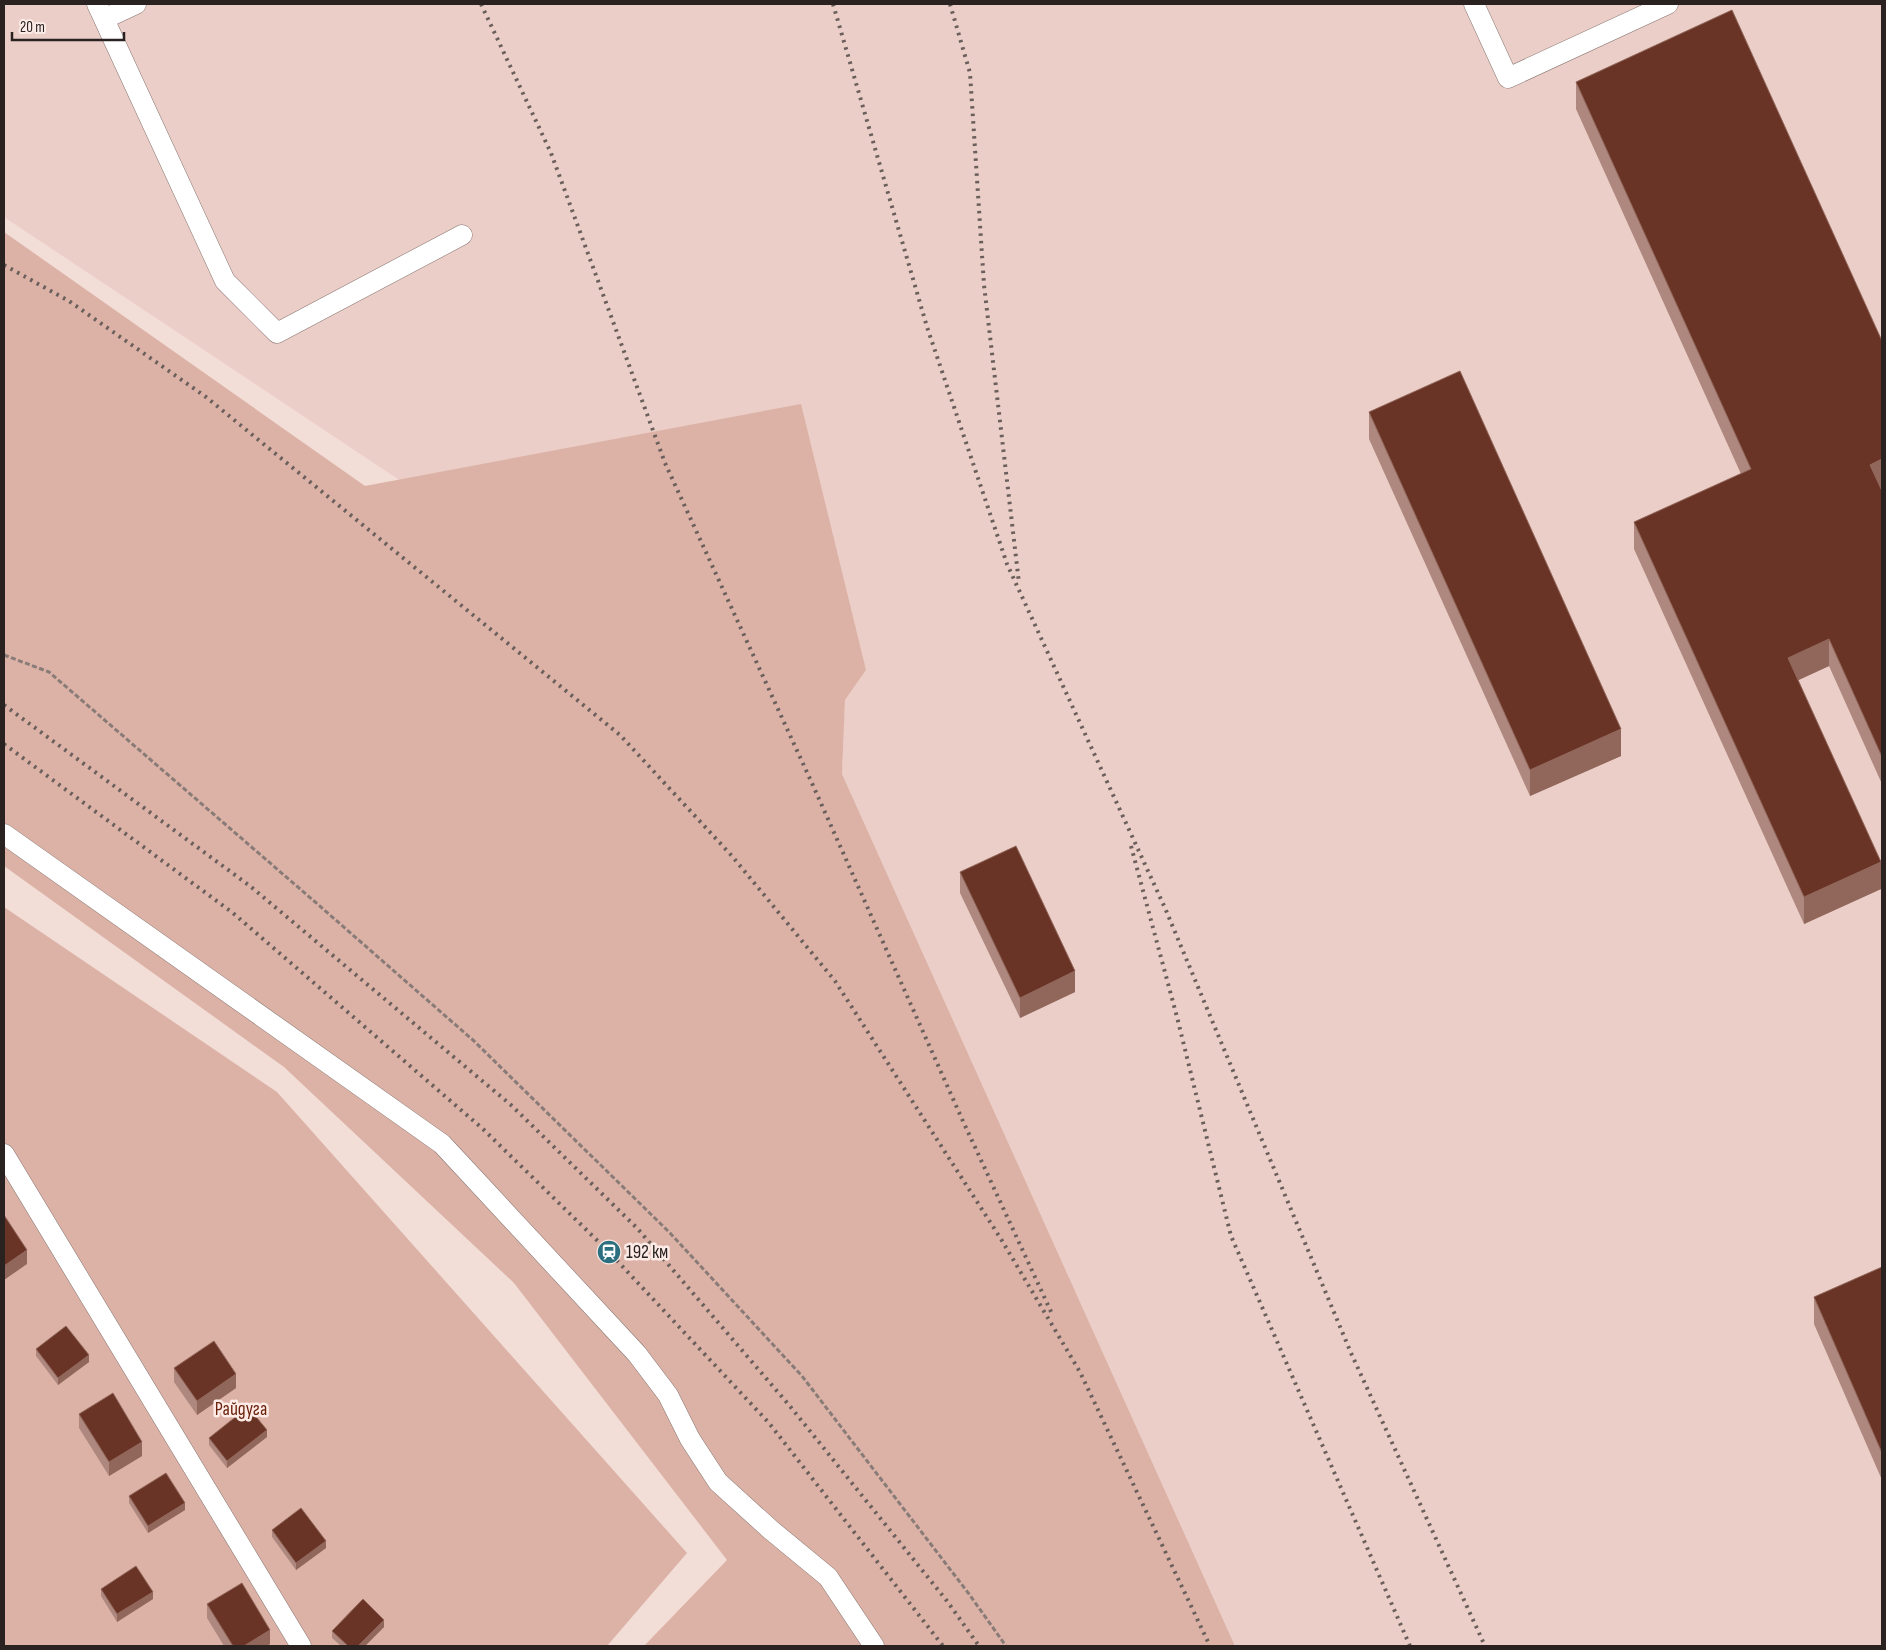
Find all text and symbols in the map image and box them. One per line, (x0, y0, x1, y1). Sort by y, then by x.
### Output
scale bar (12, 10, 125, 42)
text: 20 m (20, 18, 45, 37)
station icon: 192 км (596, 1239, 622, 1265)
place label: 192 км (626, 1241, 668, 1264)
park label: Райдуга (215, 1398, 267, 1421)

